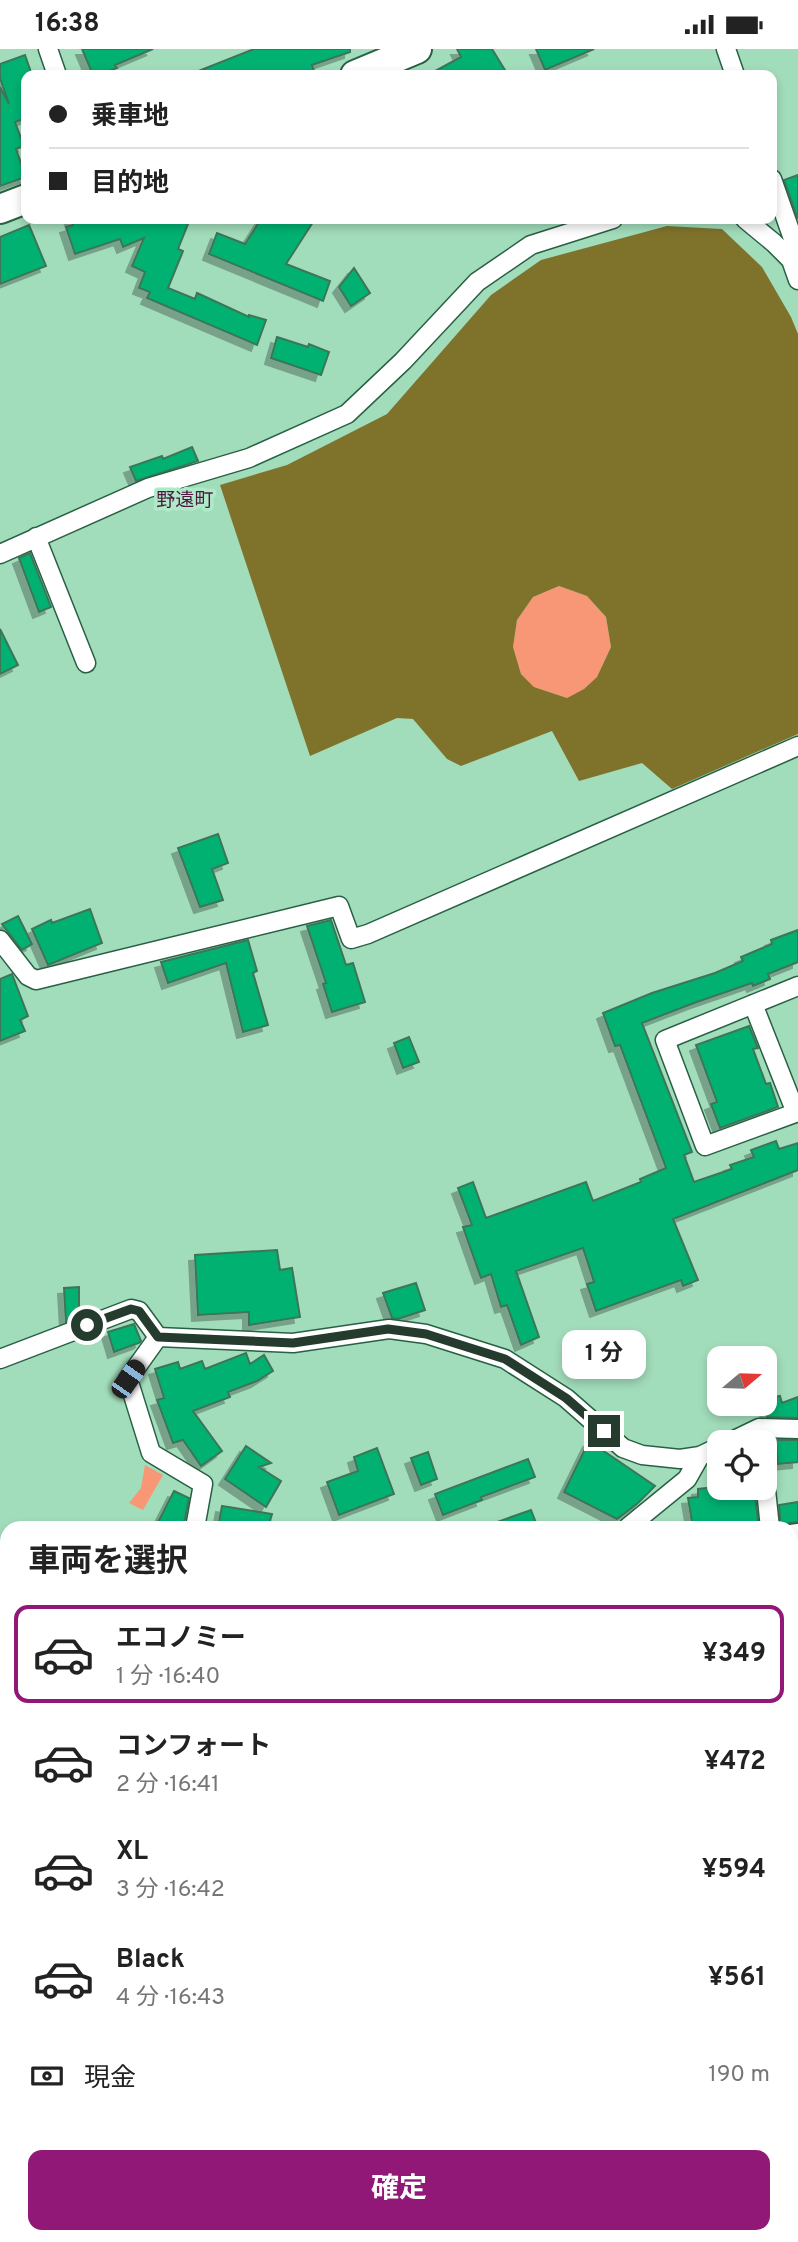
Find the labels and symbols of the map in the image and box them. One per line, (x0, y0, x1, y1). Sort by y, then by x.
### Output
district label: 野遠町 (156, 489, 214, 513)
route start (71, 1309, 103, 1341)
callout: 1 分 (562, 1329, 646, 1379)
north arrow (707, 1346, 777, 1416)
car (108, 1356, 149, 1402)
route end (588, 1415, 620, 1447)

